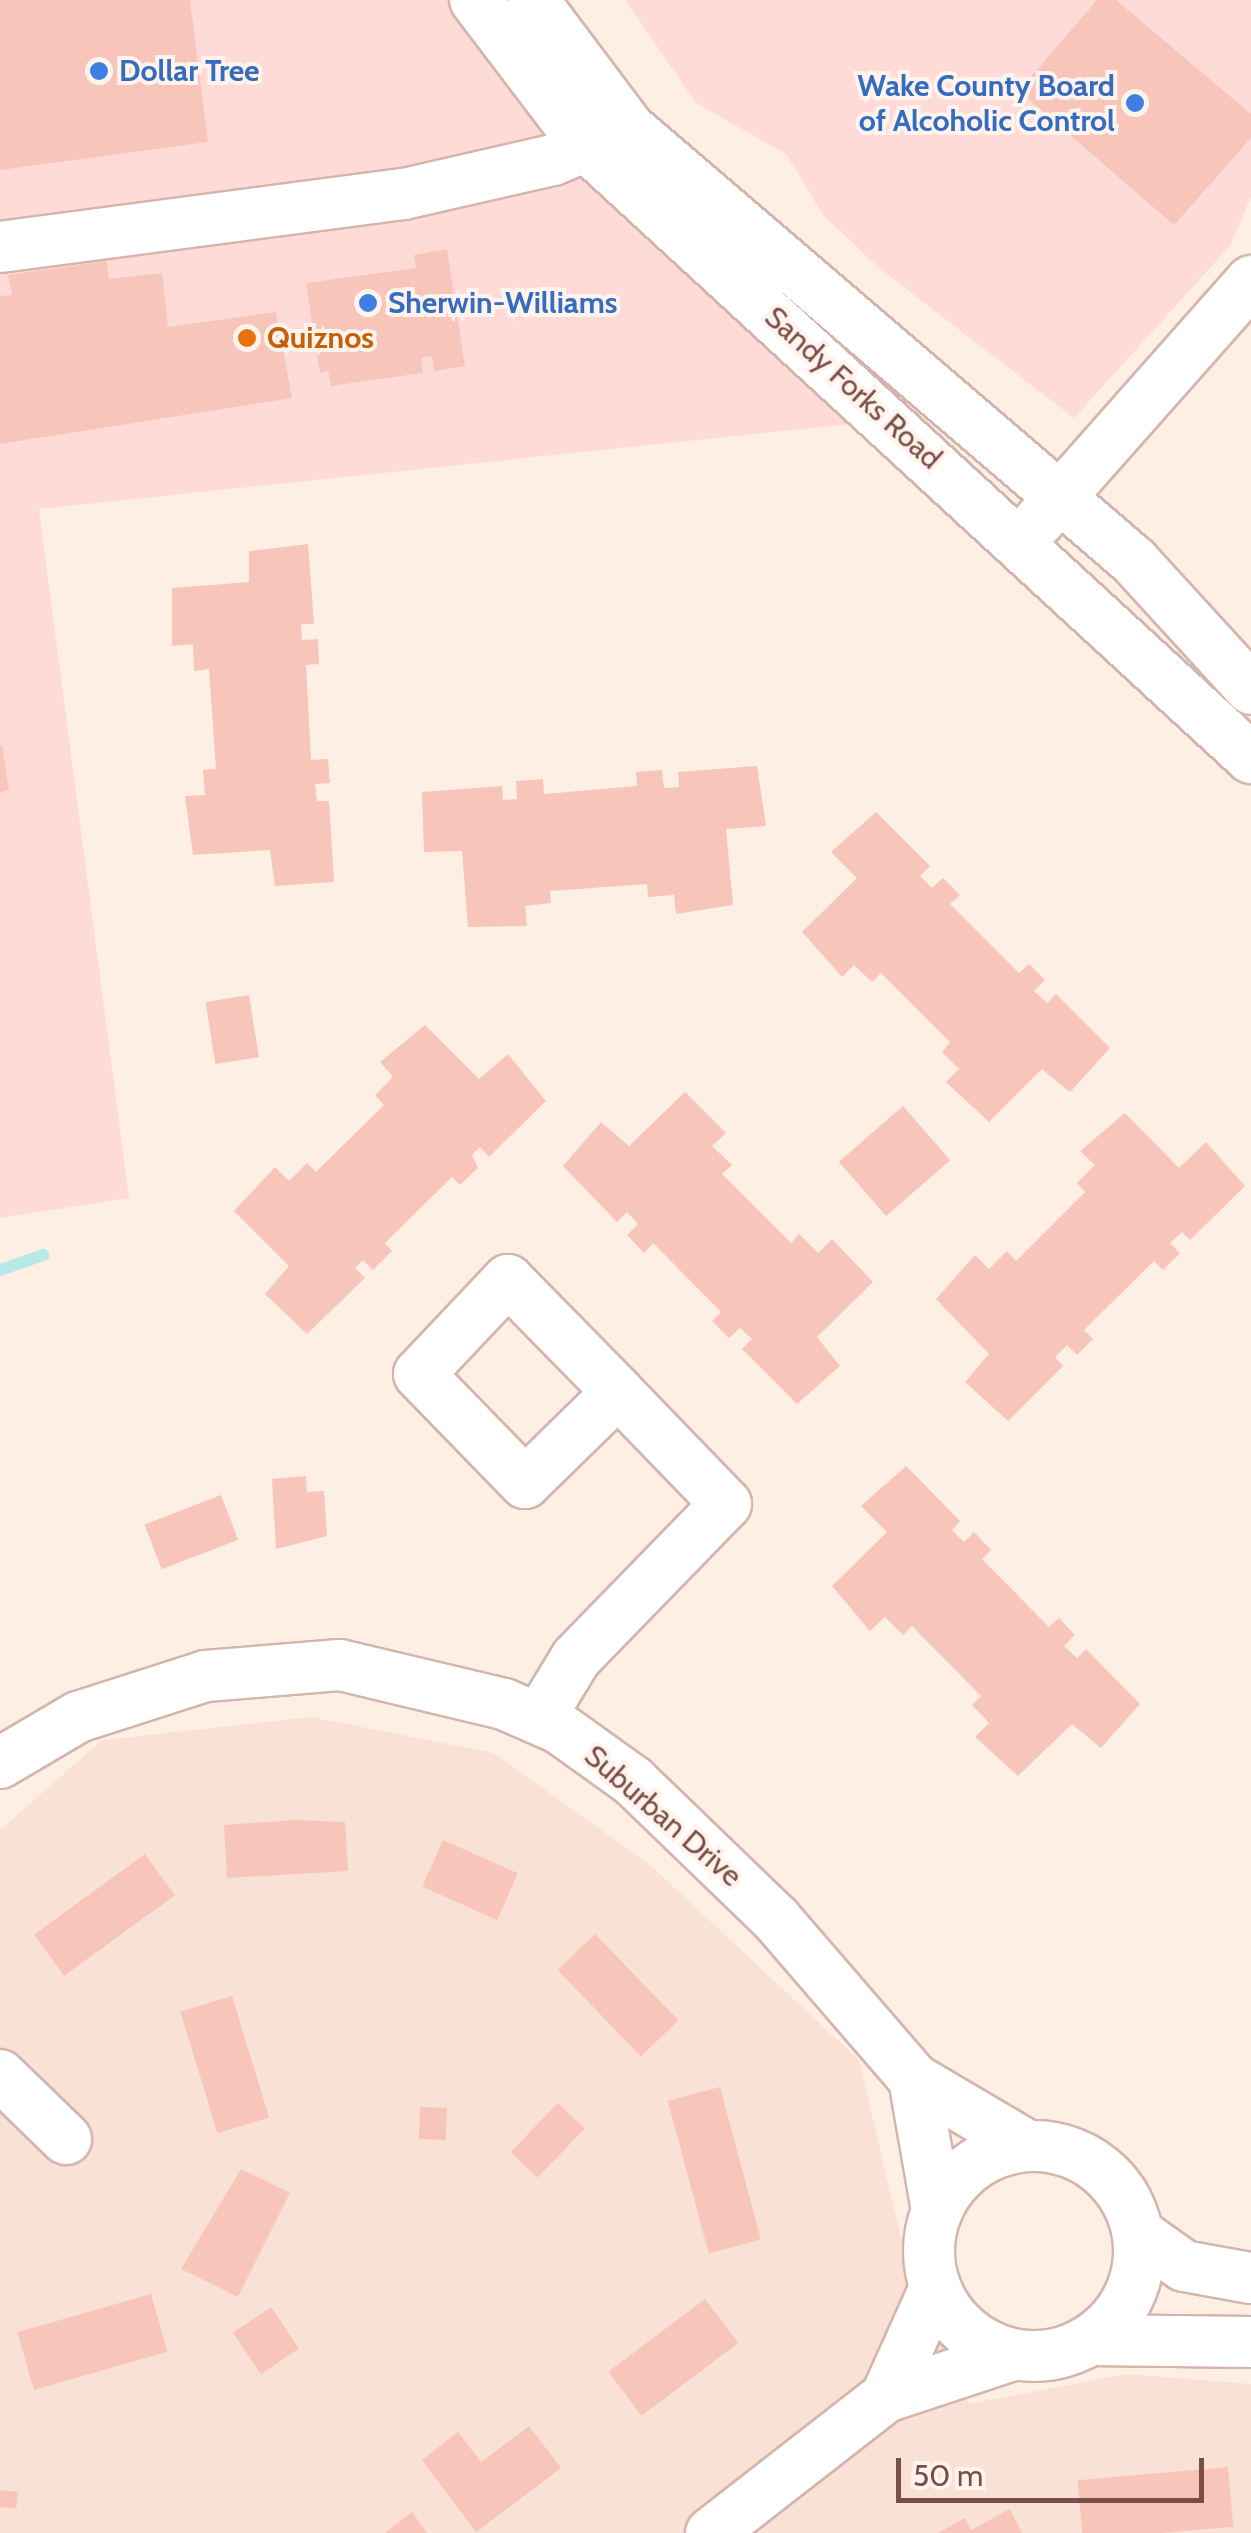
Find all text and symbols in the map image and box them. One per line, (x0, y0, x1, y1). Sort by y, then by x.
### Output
place label: Dollar Tree (119, 53, 260, 89)
marker: Dollar Tree (88, 60, 110, 82)
place label: Wake County Board of Alcoholic Control (857, 68, 1115, 138)
marker: Wake County Board of Alcoholic Control (1124, 92, 1146, 114)
place label: Sherwin-Williams (388, 285, 618, 321)
marker: Sherwin-Williams (357, 292, 379, 314)
street label: Sandy Forks Road (757, 299, 949, 477)
place label: Quiznos (267, 320, 374, 356)
marker: Quiznos (236, 327, 258, 349)
street label: Suburban Drive (577, 1738, 749, 1894)
scale bar (901, 2438, 1208, 2500)
text: 50 m (913, 2457, 983, 2494)

